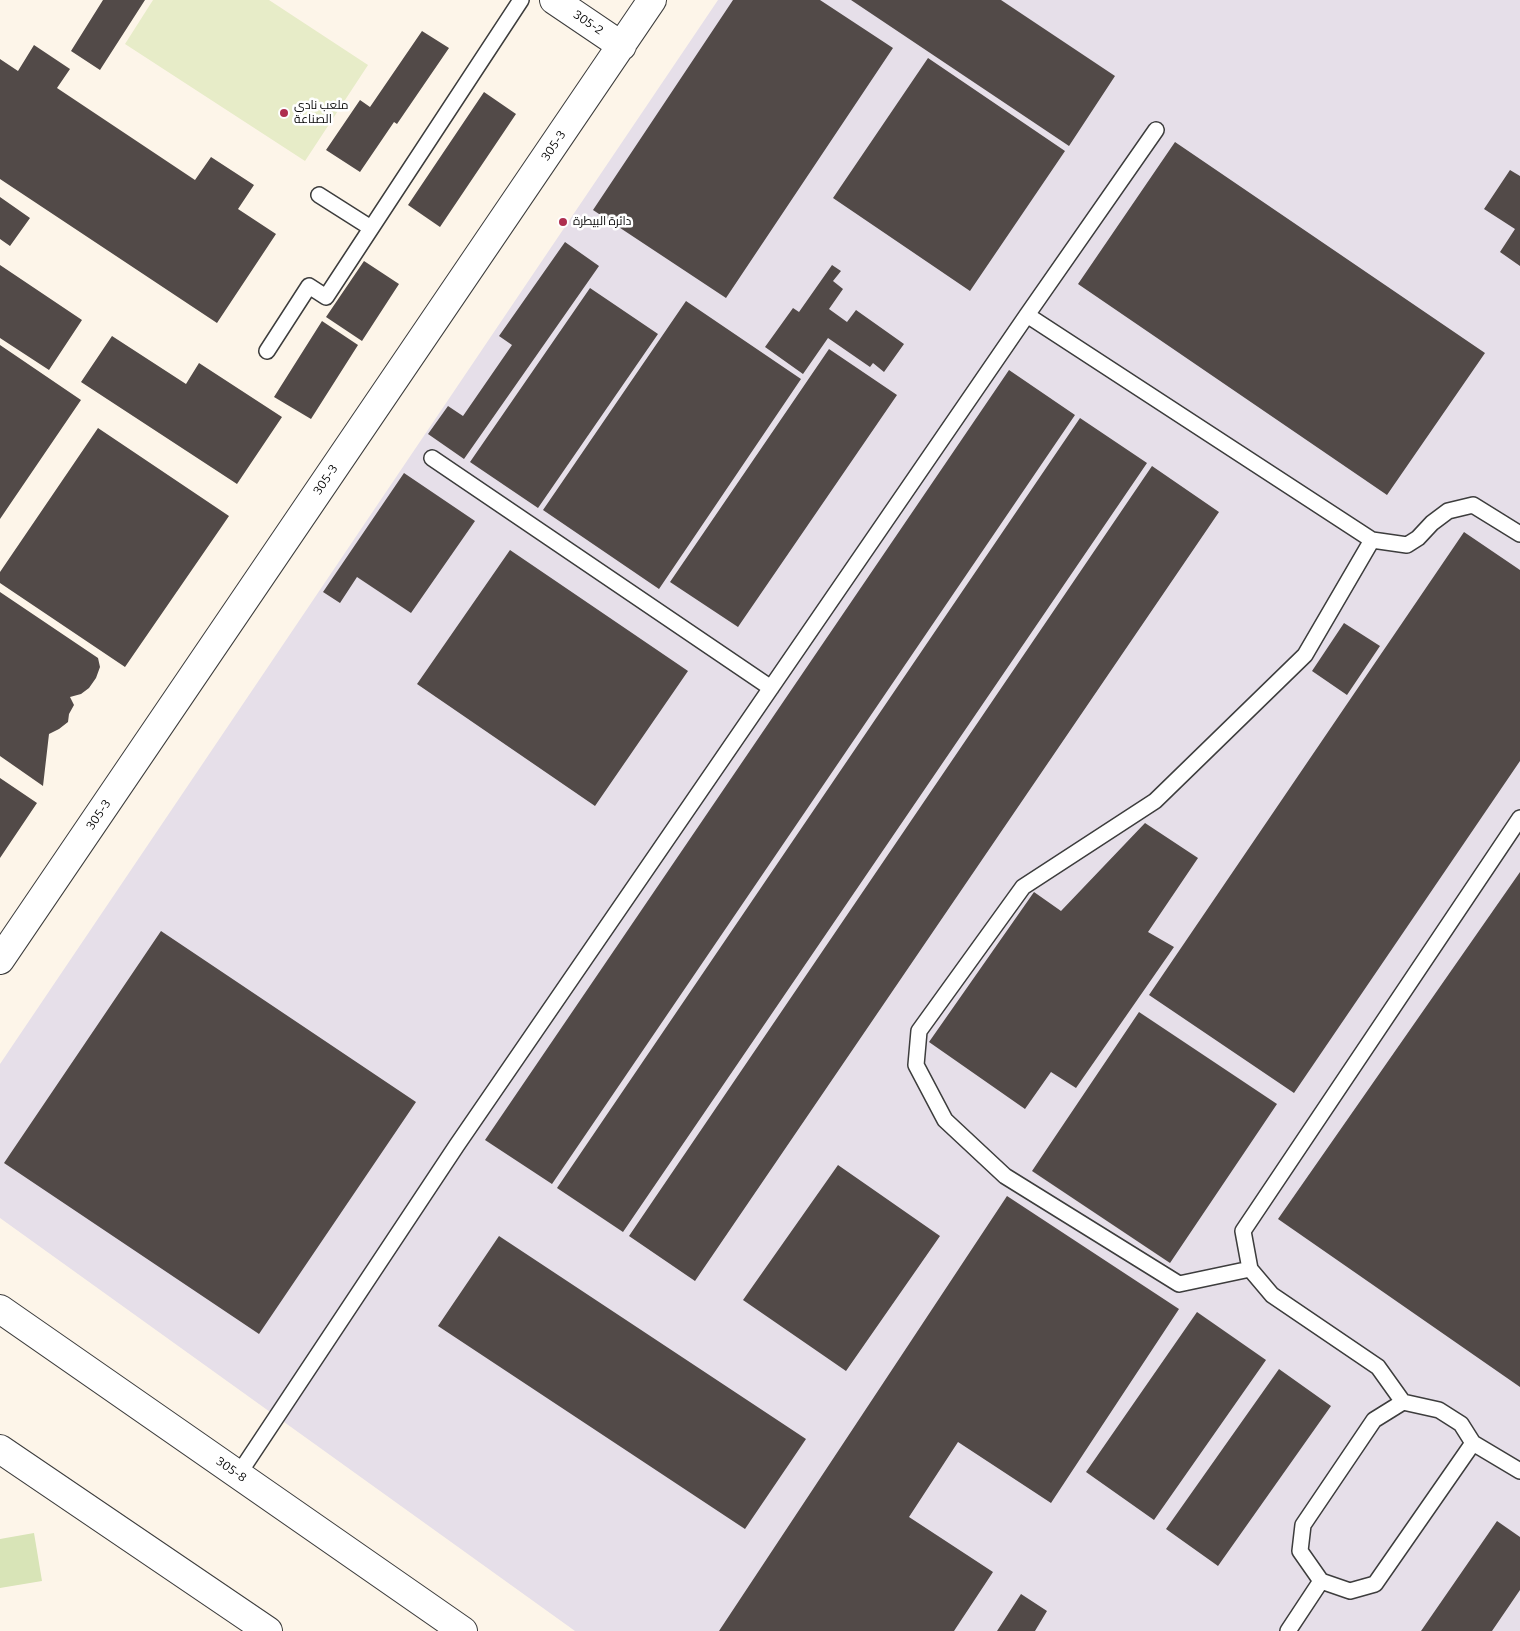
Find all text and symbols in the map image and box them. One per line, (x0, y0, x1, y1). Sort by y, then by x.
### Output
street label: 305-2 (570, 8, 606, 38)
place label: ملعب نادي الصناعة (294, 99, 349, 127)
marker: ملعب نادي الصناعة (278, 107, 290, 119)
street label: 305-3 (539, 128, 569, 164)
place label: دائرة البيطرة (573, 215, 631, 229)
marker: دائرة البيطرة (557, 216, 569, 228)
street label: 305-3 (311, 462, 341, 498)
street label: 305-3 (84, 797, 114, 833)
street label: 305-8 (213, 1454, 249, 1486)

